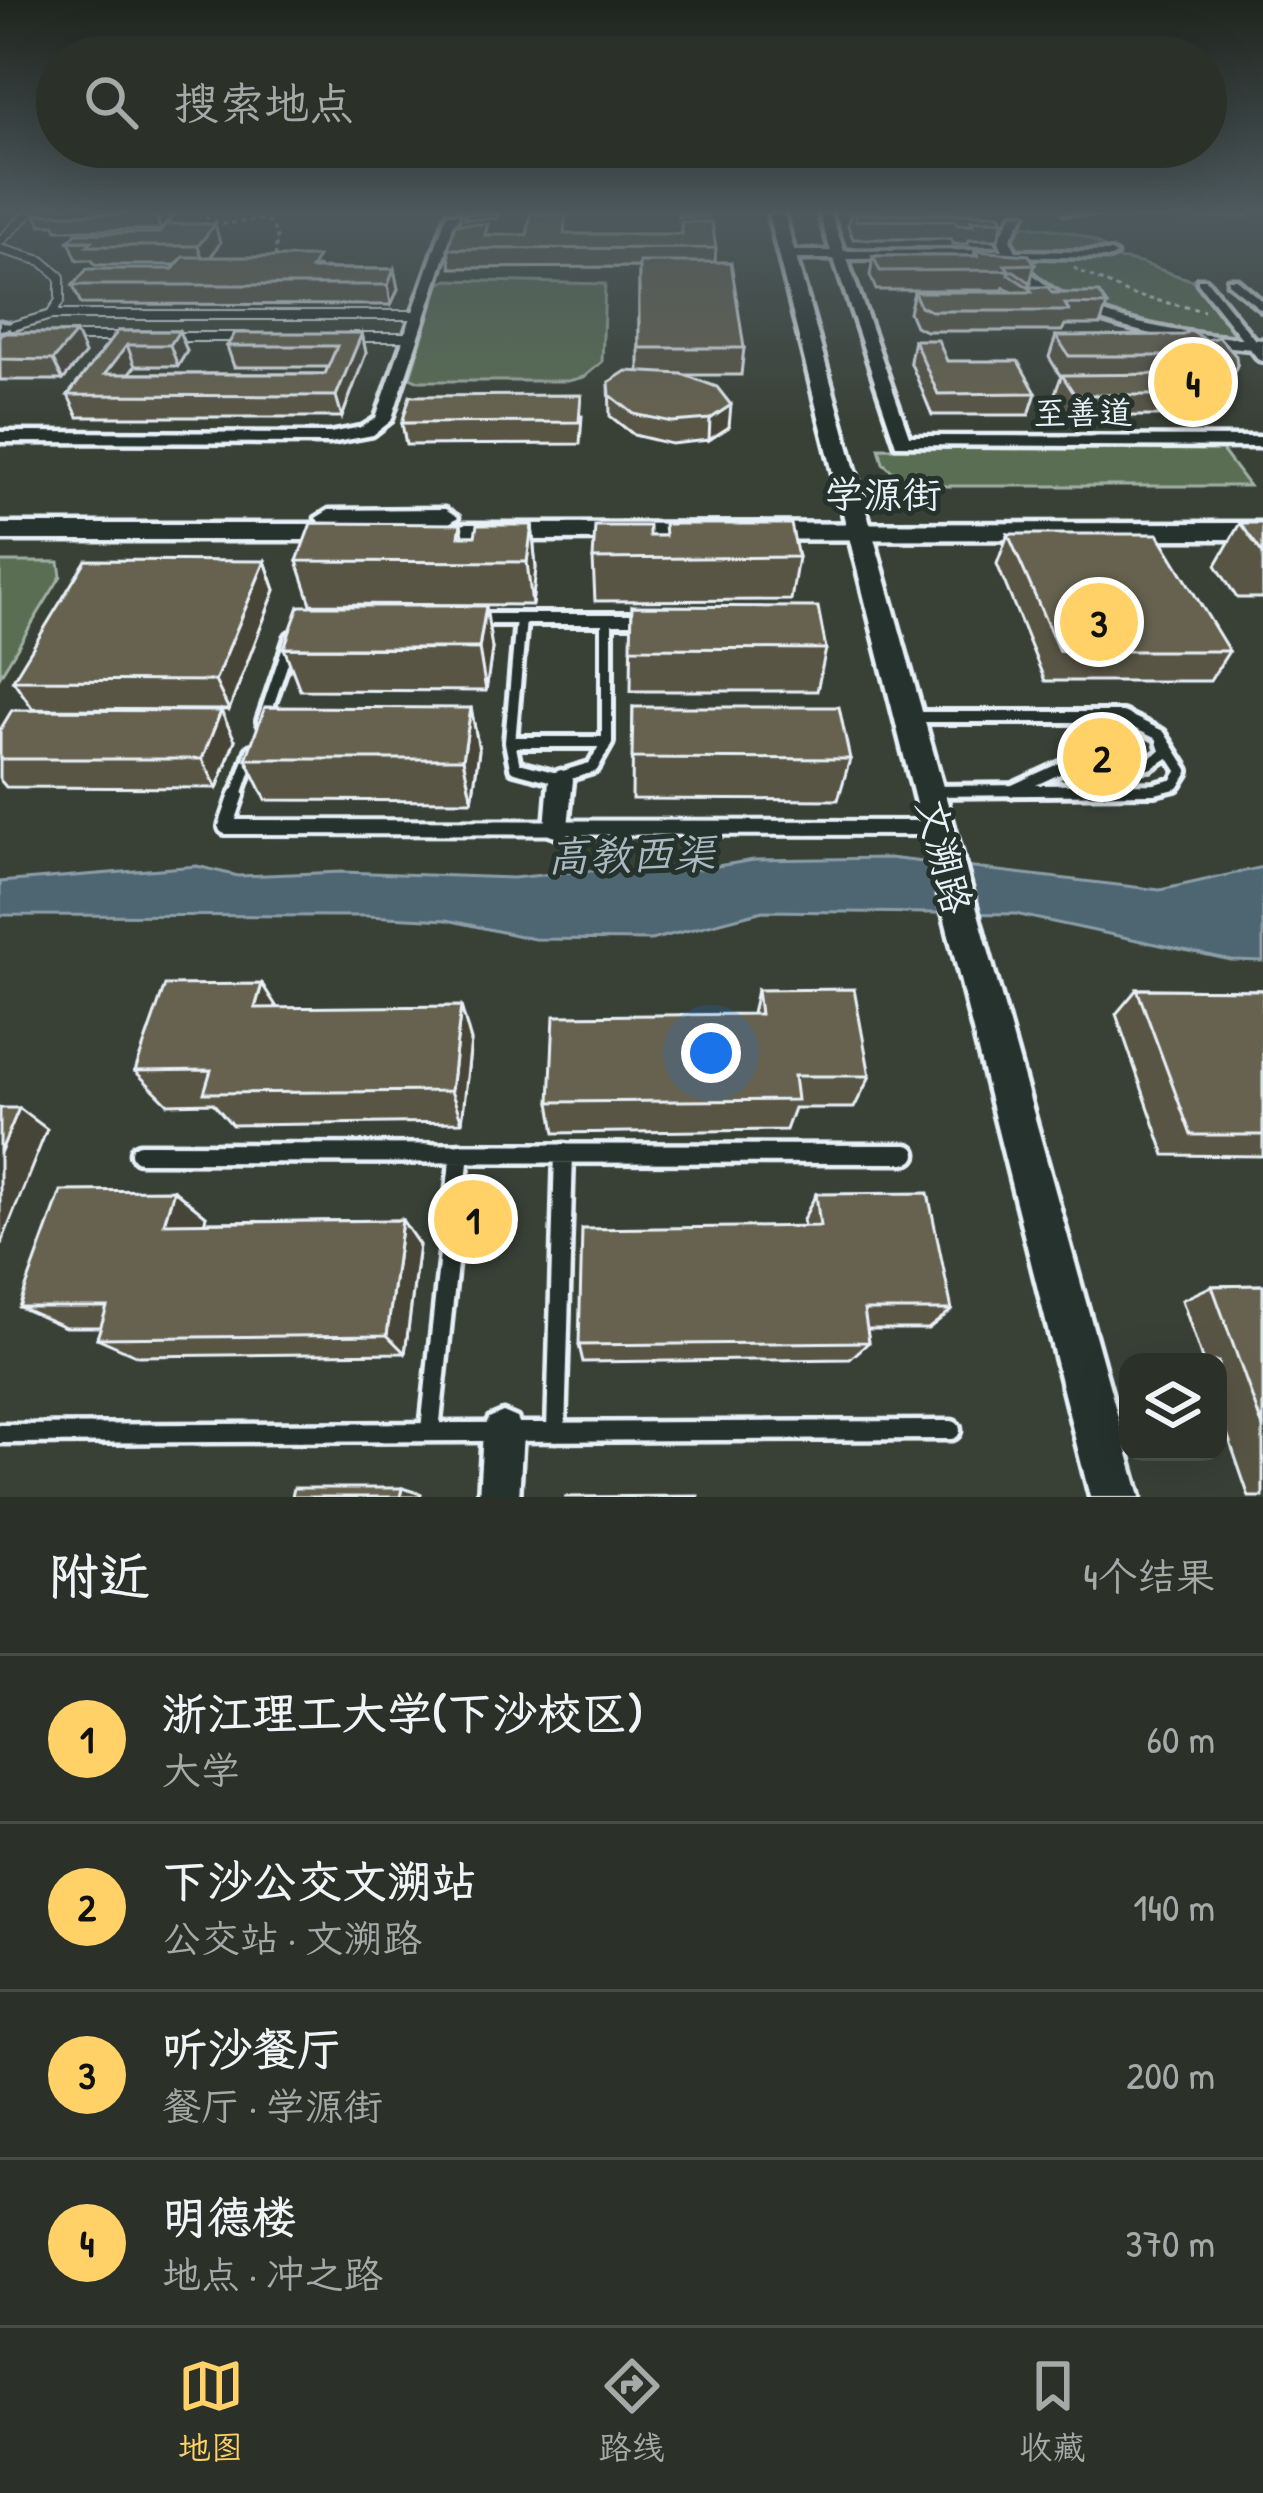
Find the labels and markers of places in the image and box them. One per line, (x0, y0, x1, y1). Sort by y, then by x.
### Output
pin: 4 (1154, 337, 1232, 427)
pin: 3 (1060, 577, 1138, 667)
pin: 2 (1063, 712, 1141, 802)
pin: 1 (434, 1174, 512, 1264)

